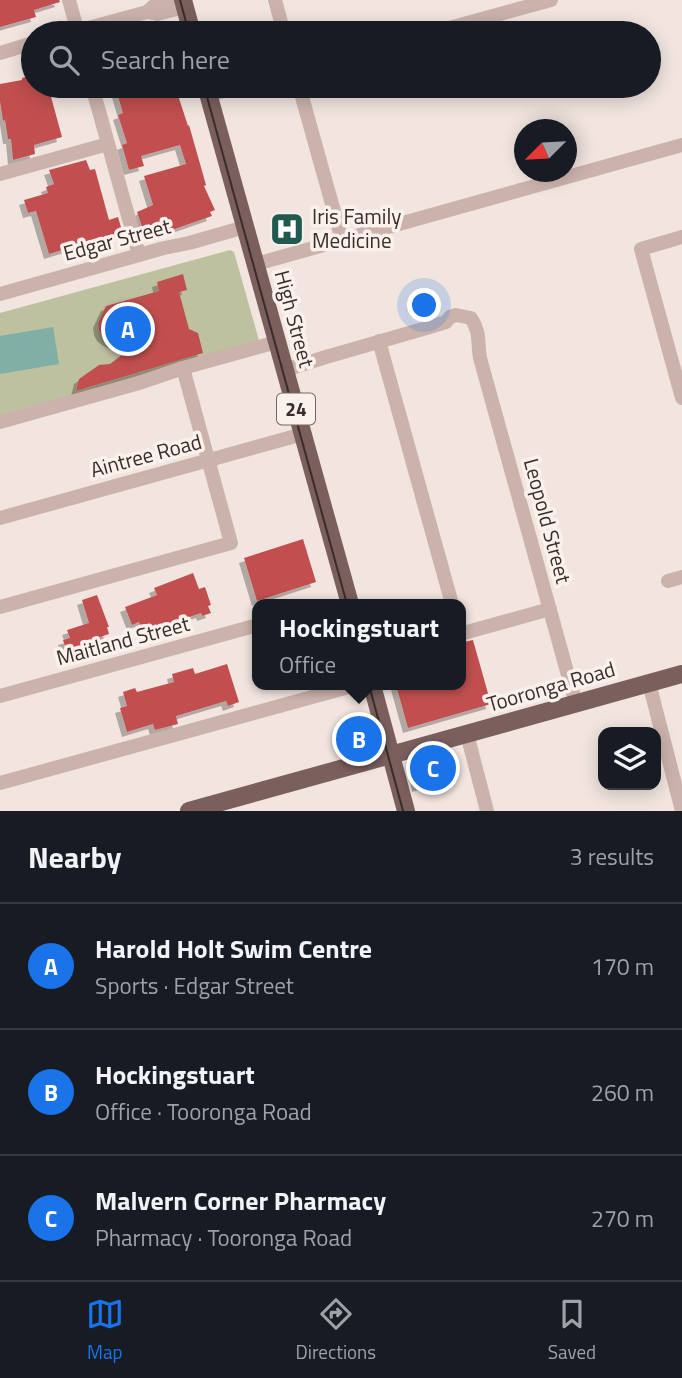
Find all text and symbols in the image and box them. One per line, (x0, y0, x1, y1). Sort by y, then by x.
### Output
search box (21, 21, 661, 98)
text: Search here (101, 40, 230, 79)
icon: search (45, 41, 83, 79)
north arrow (514, 119, 577, 182)
place label: Iris Family Medicine (312, 200, 401, 256)
street label: Edgar Street (60, 209, 175, 269)
hospital icon: Iris Family Medicine (268, 210, 306, 248)
street label: High Street (267, 266, 323, 372)
your location (407, 288, 441, 322)
pin: A (105, 303, 151, 355)
road number: 24 (277, 394, 315, 424)
street label: Aintree Road (87, 425, 205, 485)
street label: Leopold Street (516, 455, 580, 588)
popup (252, 599, 466, 690)
street label: Maitland Street (53, 607, 193, 673)
text: Hockingstuart (279, 608, 439, 647)
text: Office (279, 647, 336, 682)
street label: Tooronga Road (483, 652, 619, 720)
pin: B (336, 713, 382, 765)
map controls (598, 727, 661, 790)
button: layers (598, 727, 661, 790)
pin: C (410, 742, 456, 794)
text: Nearby (28, 834, 121, 880)
text: 3 results (570, 839, 654, 874)
text: Harold Holt Swim Centre (95, 929, 372, 968)
text: A (44, 949, 58, 984)
text: 170 m (591, 949, 654, 984)
text: Sports · Edgar Street (95, 968, 294, 1003)
text: Hockingstuart (95, 1055, 255, 1094)
text: B (44, 1075, 58, 1110)
text: 260 m (591, 1075, 654, 1110)
text: Office · Tooronga Road (95, 1094, 312, 1129)
text: Malvern Corner Pharmacy (95, 1181, 386, 1220)
text: C (45, 1201, 57, 1236)
text: 270 m (591, 1201, 654, 1236)
text: Pharmacy · Tooronga Road (95, 1220, 352, 1255)
tab: Map (86, 1295, 124, 1366)
tab: Directions (296, 1295, 376, 1366)
tab: Saved (548, 1295, 596, 1366)

